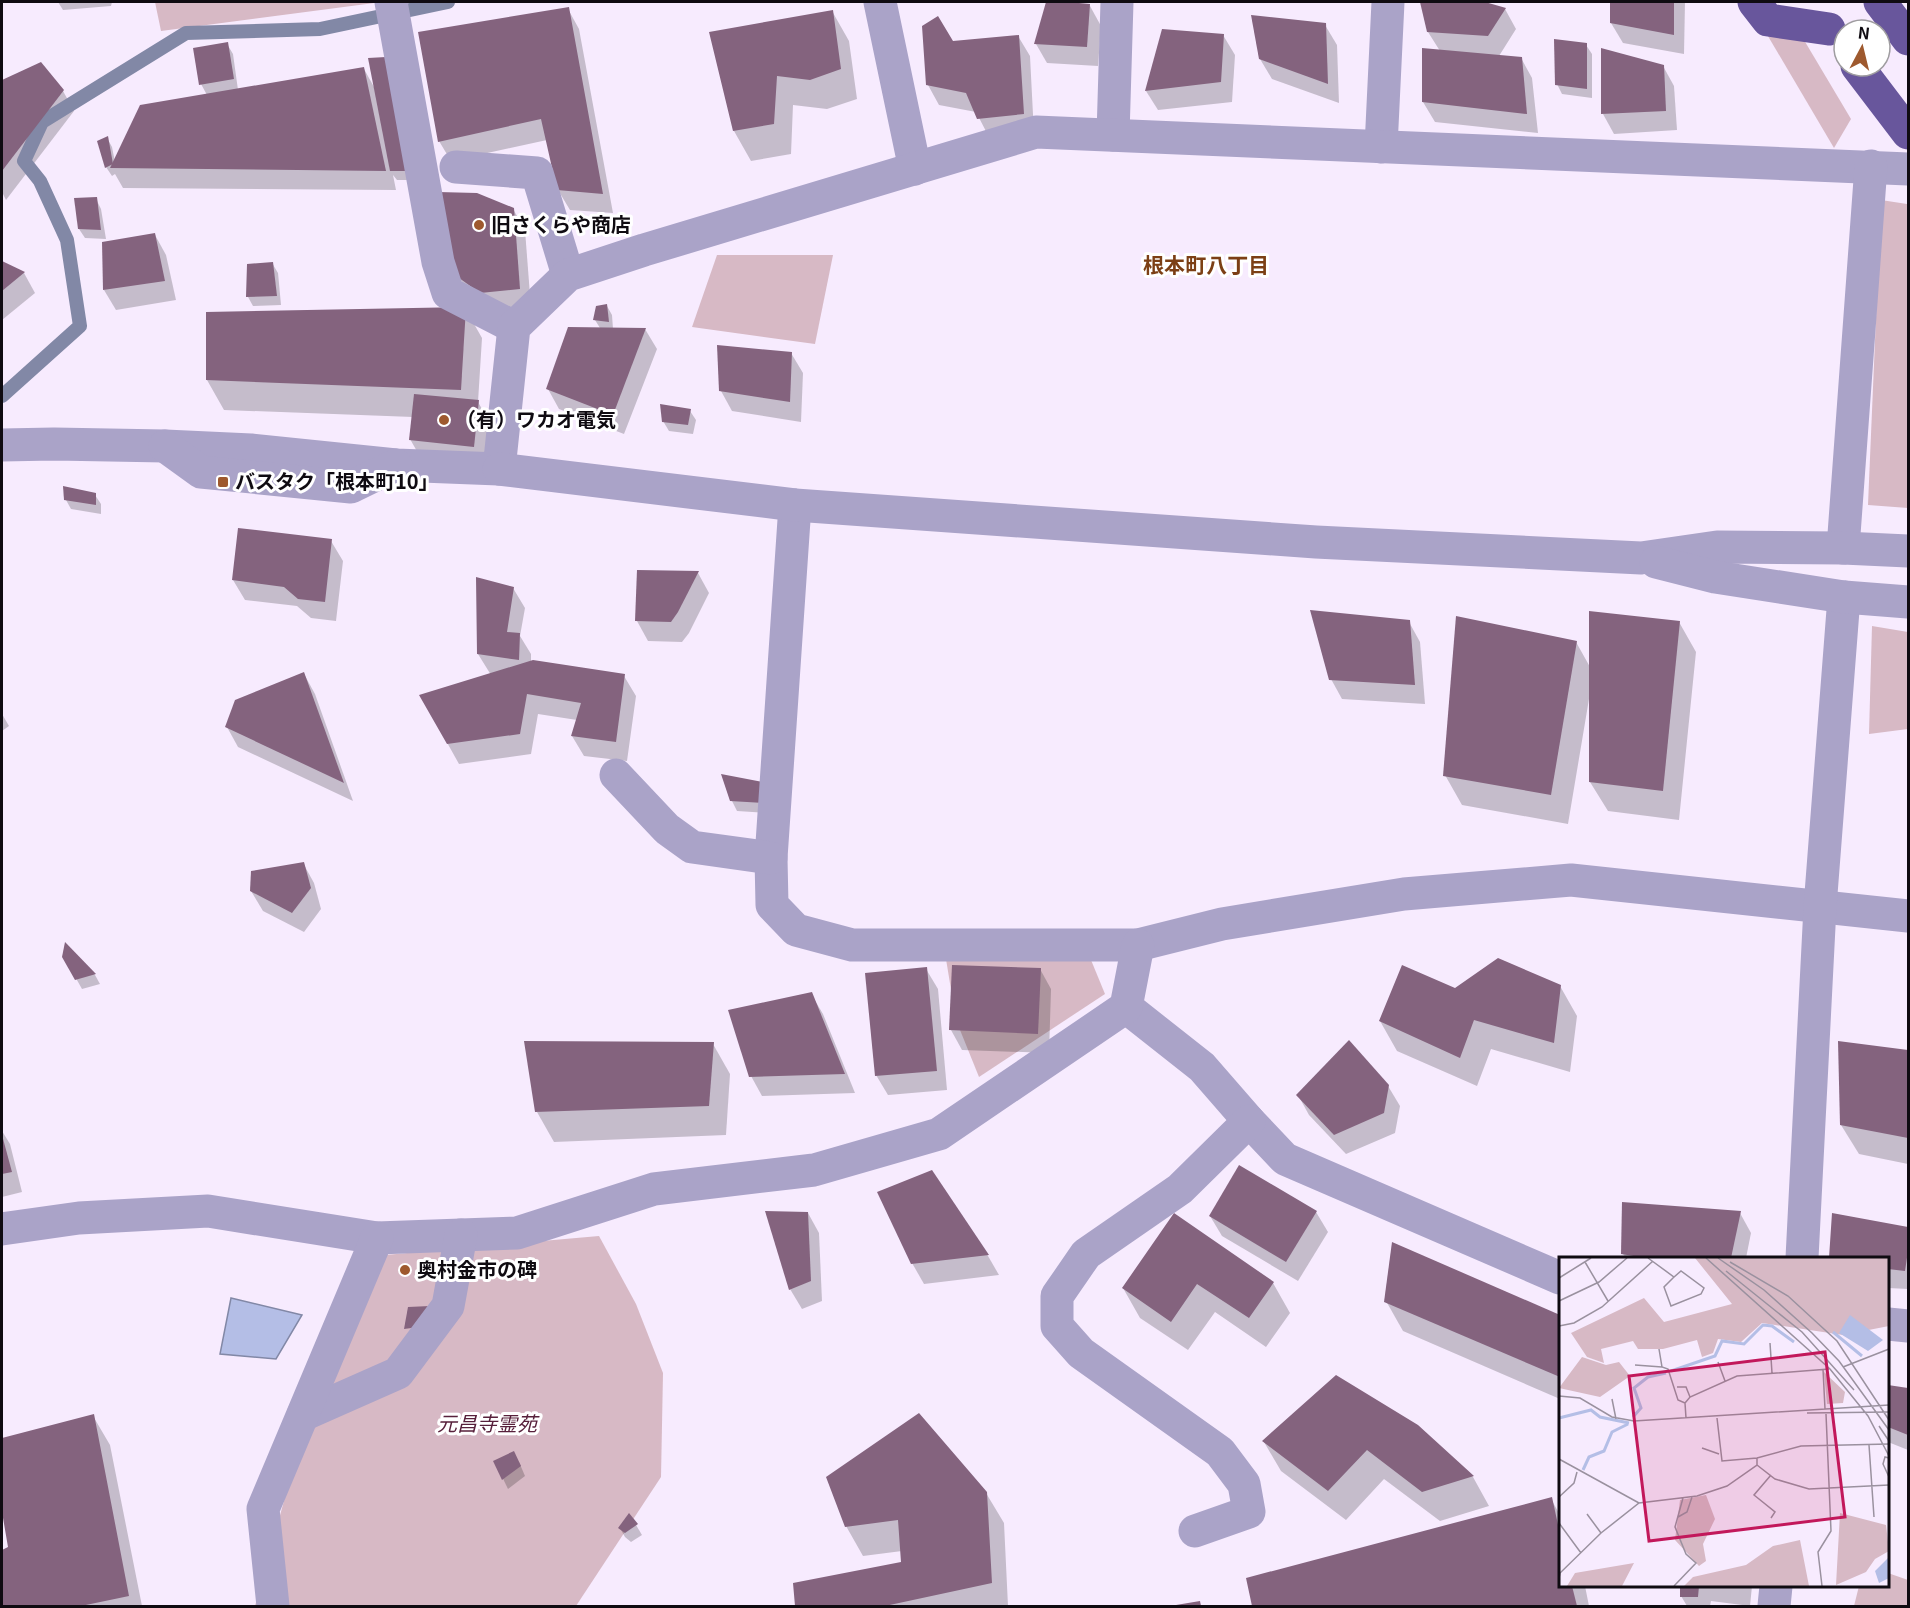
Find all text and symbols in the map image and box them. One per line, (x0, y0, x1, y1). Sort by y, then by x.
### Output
north arrow (1832, 18, 1892, 78)
text: N (1857, 19, 1871, 45)
place label: 旧さくらや商店 (491, 209, 631, 238)
marker: 旧さくらや商店 (472, 218, 486, 232)
district label: 根本町八丁目 (1143, 249, 1269, 279)
place label: （有）ワカオ電気 (456, 404, 616, 433)
marker: （有）ワカオ電気 (437, 413, 451, 427)
place label: バスタク「根本町10」 (235, 466, 439, 495)
marker: バスタク「根本町10」 (216, 475, 230, 489)
place label: 奥村金市の碑 (417, 1254, 537, 1283)
inset map (1559, 1257, 1889, 1587)
marker: 奥村金市の碑 (398, 1263, 412, 1277)
park label: 元昌寺霊苑 (437, 1408, 540, 1437)

